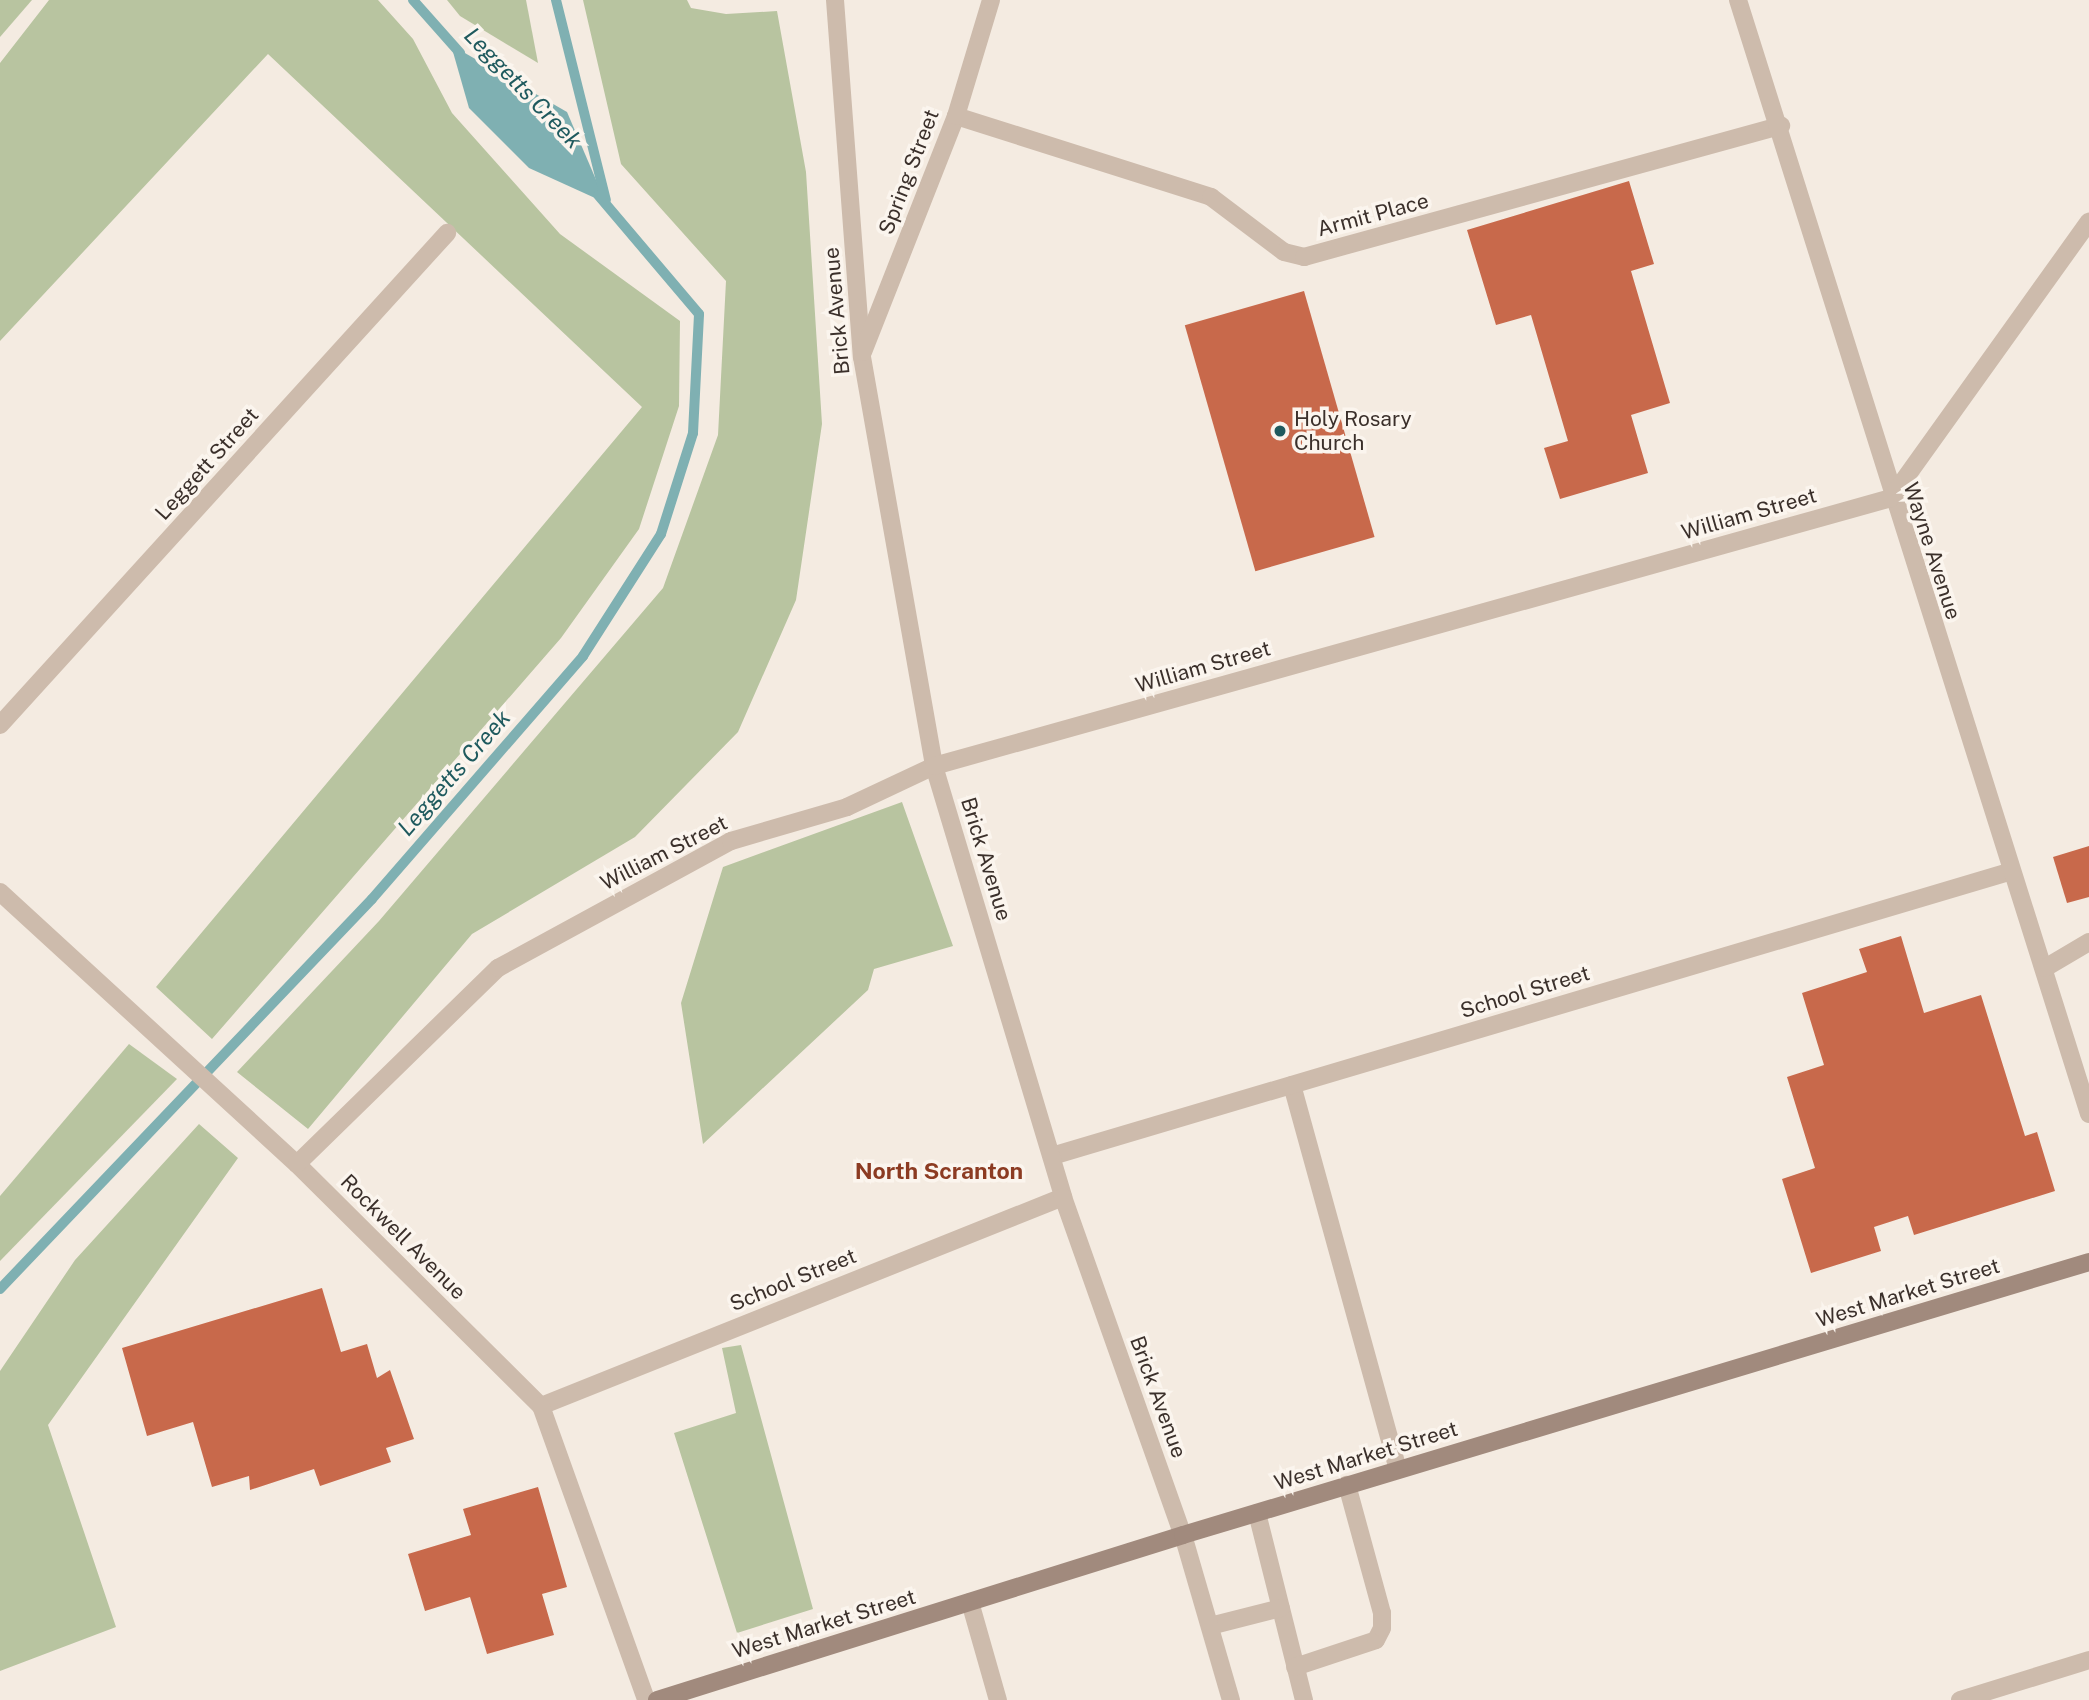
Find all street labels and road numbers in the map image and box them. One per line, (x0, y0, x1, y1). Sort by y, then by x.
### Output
street label: Spring Street (874, 106, 944, 238)
street label: Armit Place (1315, 188, 1431, 242)
street label: Brick Avenue (819, 246, 855, 376)
street label: Leggett Street (150, 403, 264, 525)
street label: Wayne Avenue (1898, 479, 1966, 623)
street label: William Street (1679, 483, 1819, 545)
street label: William Street (1133, 636, 1273, 698)
street label: Brick Avenue (955, 794, 1017, 924)
street label: William Street (596, 810, 732, 896)
street label: School Street (1457, 960, 1593, 1024)
street label: Rockwell Avenue (335, 1169, 471, 1305)
street label: School Street (726, 1243, 860, 1317)
street label: West Market Street (1813, 1253, 2003, 1333)
street label: Brick Avenue (1124, 1333, 1192, 1461)
street label: West Market Street (1271, 1416, 1461, 1496)
street label: West Market Street (729, 1584, 919, 1664)

